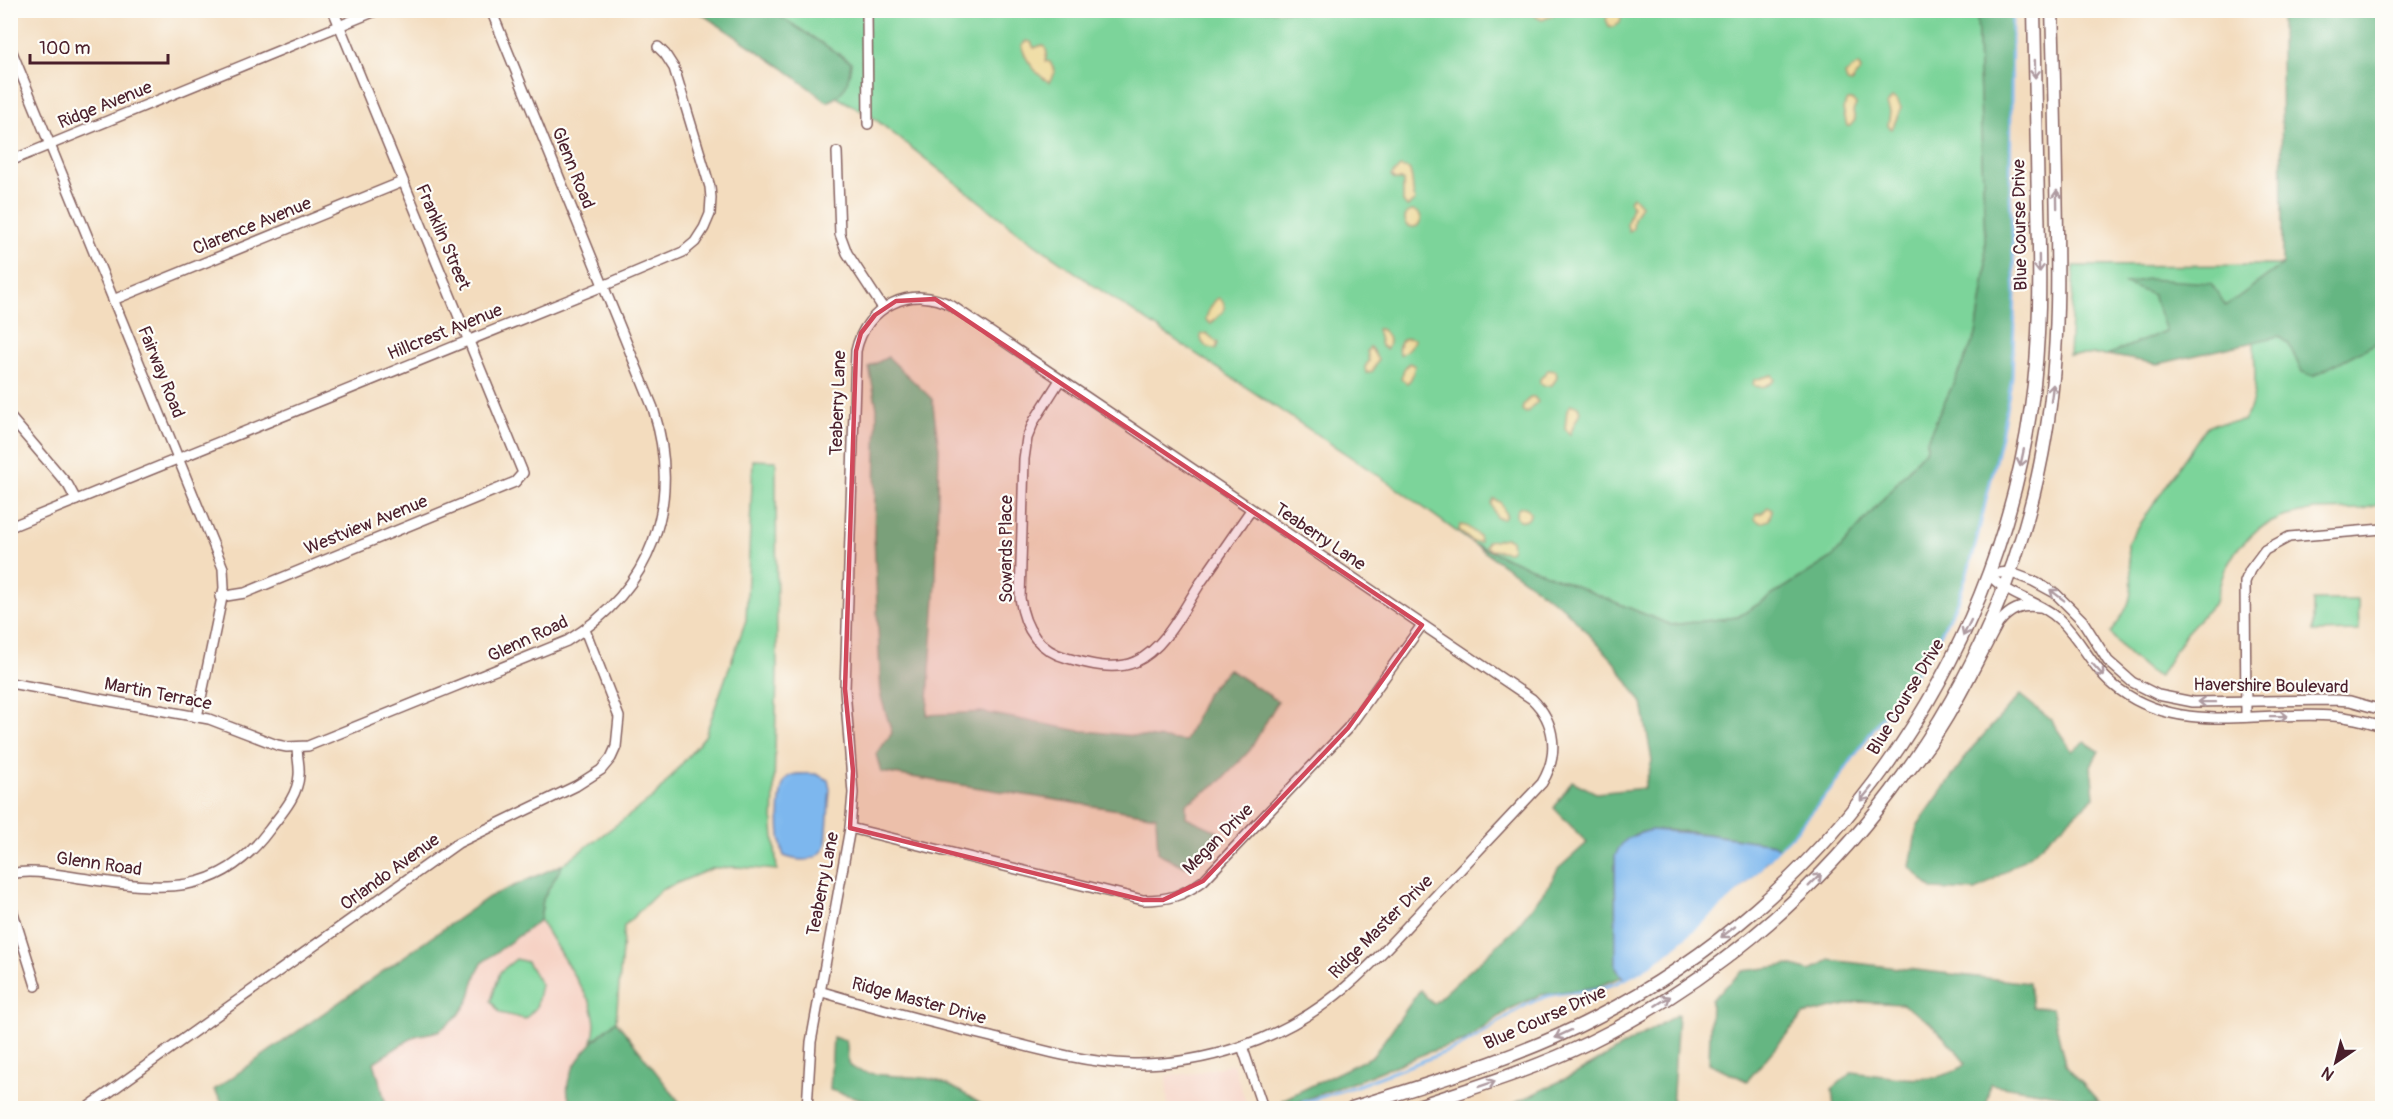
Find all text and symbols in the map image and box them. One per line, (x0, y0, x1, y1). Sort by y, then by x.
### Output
scale bar (30, 27, 168, 65)
text: 100 m (39, 37, 91, 60)
one-way arrow (2029, 58, 2041, 78)
street label: Ridge Avenue (55, 76, 156, 134)
street label: Glenn Road (546, 124, 600, 212)
street label: Blue Course Drive (2007, 159, 2033, 291)
street label: Franklin Street (410, 180, 476, 294)
one-way arrow (2051, 189, 2062, 209)
street label: Clarence Avenue (189, 192, 315, 260)
one-way arrow (2034, 253, 2045, 273)
street label: Hillcrest Avenue (384, 298, 506, 365)
street label: Fairway Road (132, 323, 190, 421)
street label: Teaberry Lane (825, 350, 851, 456)
one-way arrow (2046, 384, 2057, 404)
one-way arrow (2015, 448, 2027, 467)
street label: Westview Avenue (301, 490, 431, 560)
street label: Sowards Place (995, 495, 1018, 603)
street label: Teaberry Lane (1270, 498, 1370, 576)
one-way arrow (2049, 589, 2065, 602)
street label: Glenn Road (484, 610, 572, 668)
one-way arrow (1960, 619, 1972, 637)
street label: Blue Course Drive (1862, 634, 1950, 759)
one-way arrow (2091, 662, 2105, 677)
street label: Martin Terrace (102, 672, 214, 716)
street label: Havershire Boulevard (2193, 673, 2349, 699)
one-way arrow (2198, 697, 2218, 708)
one-way arrow (2268, 710, 2288, 722)
one-way arrow (1859, 786, 1872, 802)
street label: Megan Drive (1178, 799, 1258, 879)
street label: Orlando Avenue (336, 828, 444, 916)
street label: Teaberry Lane (802, 830, 844, 938)
street label: Glenn Road (55, 847, 143, 881)
street label: Ridge Master Drive (1324, 870, 1438, 984)
one-way arrow (1808, 872, 1823, 887)
one-way arrow (1721, 926, 1737, 939)
street label: Ridge Master Drive (849, 972, 989, 1030)
street label: Blue Course Drive (1480, 981, 1610, 1055)
one-way arrow (1654, 994, 1671, 1006)
one-way arrow (1554, 1028, 1572, 1040)
north arrow (2306, 1032, 2366, 1092)
text: N (2318, 1062, 2338, 1085)
one-way arrow (1477, 1077, 1496, 1088)

